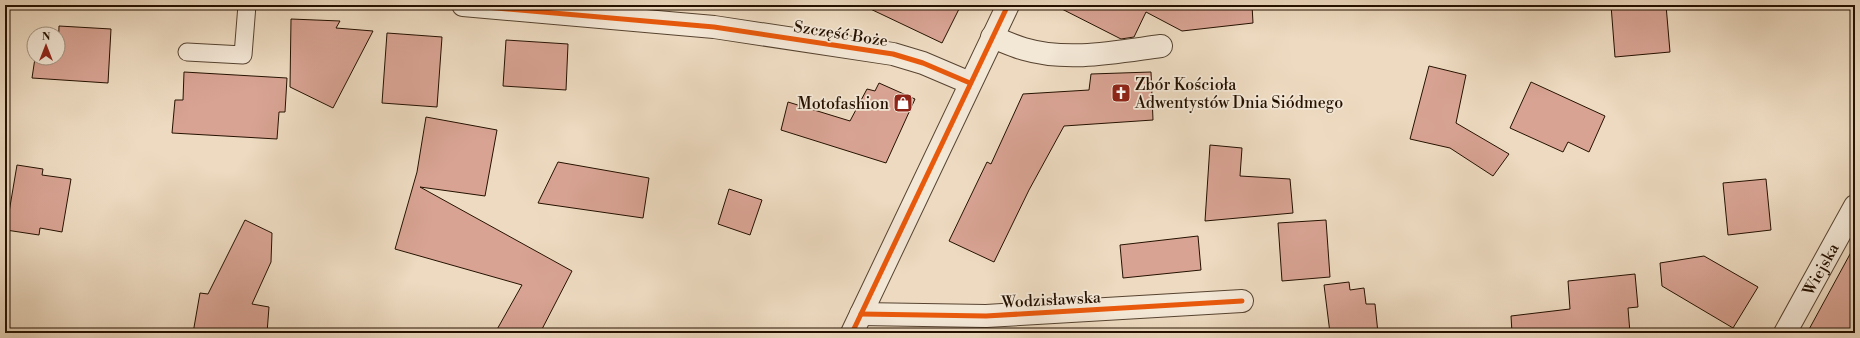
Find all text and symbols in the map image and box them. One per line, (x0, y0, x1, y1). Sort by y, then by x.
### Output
street label: Szczęść Boże (792, 17, 889, 51)
north arrow (26, 26, 66, 66)
text: N (42, 30, 51, 44)
place label: Zbór Kościoła Adwentystów Dnia Siódmego (1134, 75, 1343, 113)
church icon: Zbór Kościoła Adwentystów Dnia Siódmego (1110, 82, 1132, 104)
shop icon: Motofashion (892, 92, 914, 114)
place label: Motofashion (798, 94, 889, 114)
street label: Wiejska (1798, 239, 1844, 300)
street label: Wodzisławska (1000, 287, 1102, 313)

